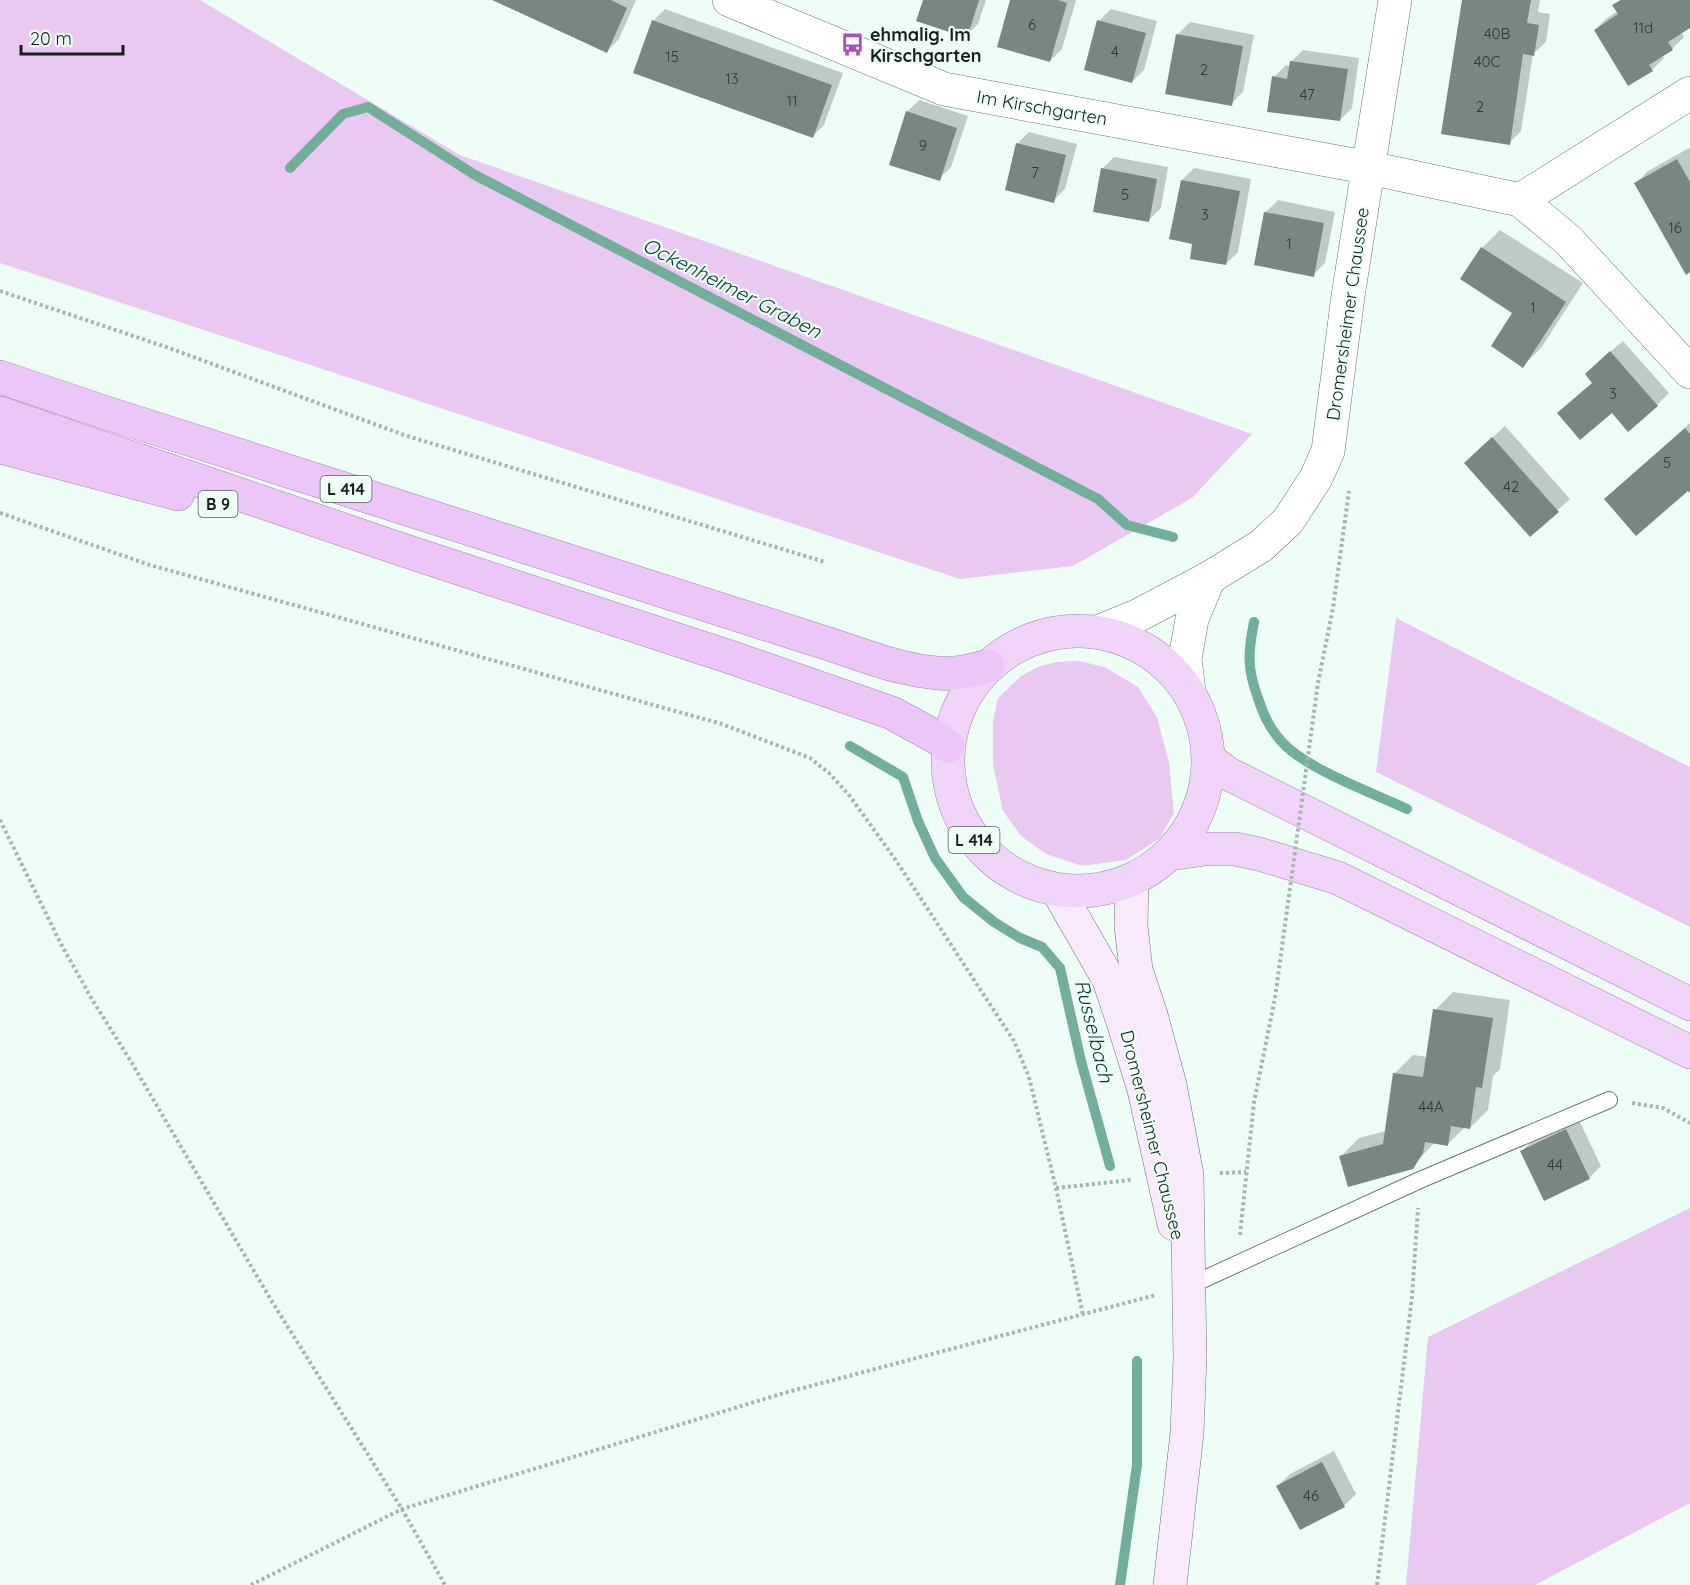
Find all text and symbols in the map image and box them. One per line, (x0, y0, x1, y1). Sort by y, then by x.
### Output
house number: 6 (1028, 15, 1036, 34)
scale bar (21, 18, 123, 56)
house number: 11d (1633, 18, 1653, 37)
place label: ehmalig. Im Kirschgarten (870, 23, 982, 67)
house number: 40B (1484, 24, 1511, 43)
text: 20 m (30, 27, 72, 50)
bus stop icon: ehmalig. Im Kirschgarten (839, 32, 865, 58)
house number: 4 (1111, 42, 1119, 61)
house number: 15 (665, 47, 679, 66)
house number: 40C (1474, 52, 1501, 71)
house number: 2 (1200, 60, 1208, 79)
house number: 13 (725, 69, 739, 88)
street label: Im Kirschgarten (975, 85, 1109, 130)
house number: 47 (1299, 85, 1315, 104)
house number: 11 (786, 91, 798, 110)
house number: 2 (1476, 97, 1484, 116)
house number: 9 (919, 136, 927, 155)
house number: 7 (1031, 163, 1039, 182)
house number: 5 (1121, 185, 1129, 204)
house number: 3 (1201, 205, 1209, 224)
street label: Dromersheimer Chaussee (1321, 206, 1374, 422)
house number: 16 (1668, 218, 1682, 237)
water label: Ockenheimer Graben (639, 232, 826, 344)
house number: 1 (1286, 234, 1292, 253)
house number: 1 (1530, 298, 1536, 317)
house number: 3 (1609, 384, 1617, 403)
house number: 5 (1663, 453, 1671, 472)
road number: L 414 (320, 476, 372, 502)
house number: 42 (1503, 477, 1519, 496)
road number: B 9 (198, 491, 238, 517)
road number: L 414 (948, 827, 1000, 853)
water label: Russelbach (1070, 977, 1119, 1086)
street label: Dromersheimer Chaussee (1115, 1028, 1190, 1242)
house number: 44A (1418, 1097, 1444, 1116)
house number: 44 (1547, 1155, 1563, 1174)
house number: 46 (1303, 1486, 1319, 1505)

